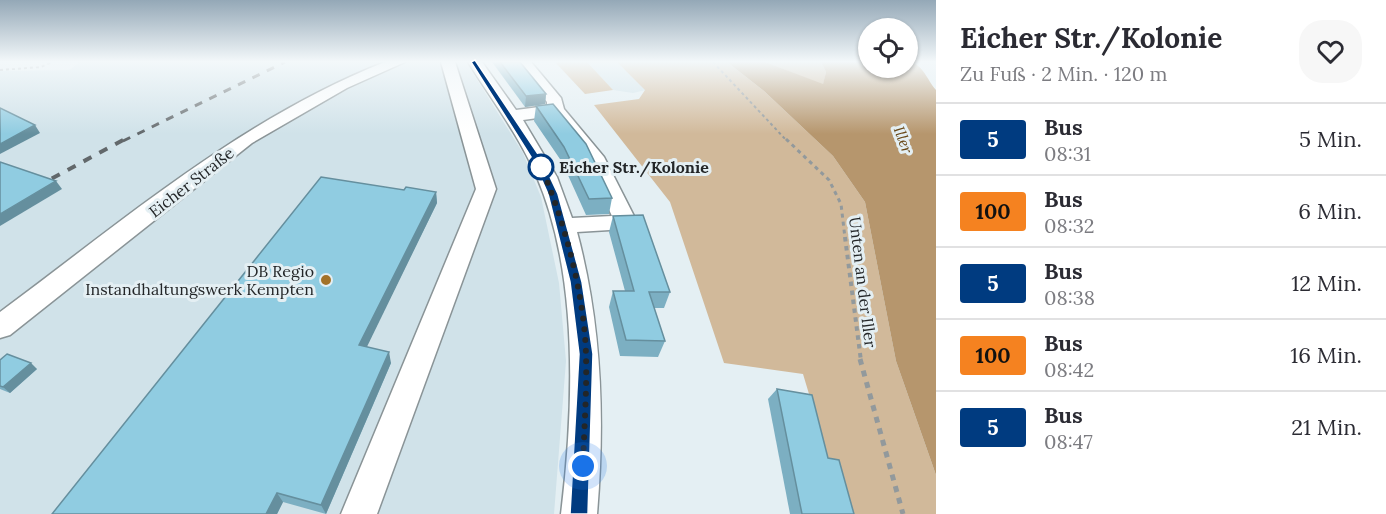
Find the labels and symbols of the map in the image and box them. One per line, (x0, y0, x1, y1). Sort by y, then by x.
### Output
water label: Iller (890, 124, 917, 156)
street label: Eicher Straße (145, 142, 238, 221)
marker: Eicher Str./Kolonie (528, 154, 554, 180)
place label: Eicher Str./Kolonie (559, 157, 709, 178)
street label: Unten an der Iller (845, 215, 881, 349)
place label: DB Regio Instandhaltungswerk Kempten (85, 261, 314, 299)
marker: DB Regio Instandhaltungswerk Kempten (319, 273, 333, 287)
your location (568, 451, 598, 481)

